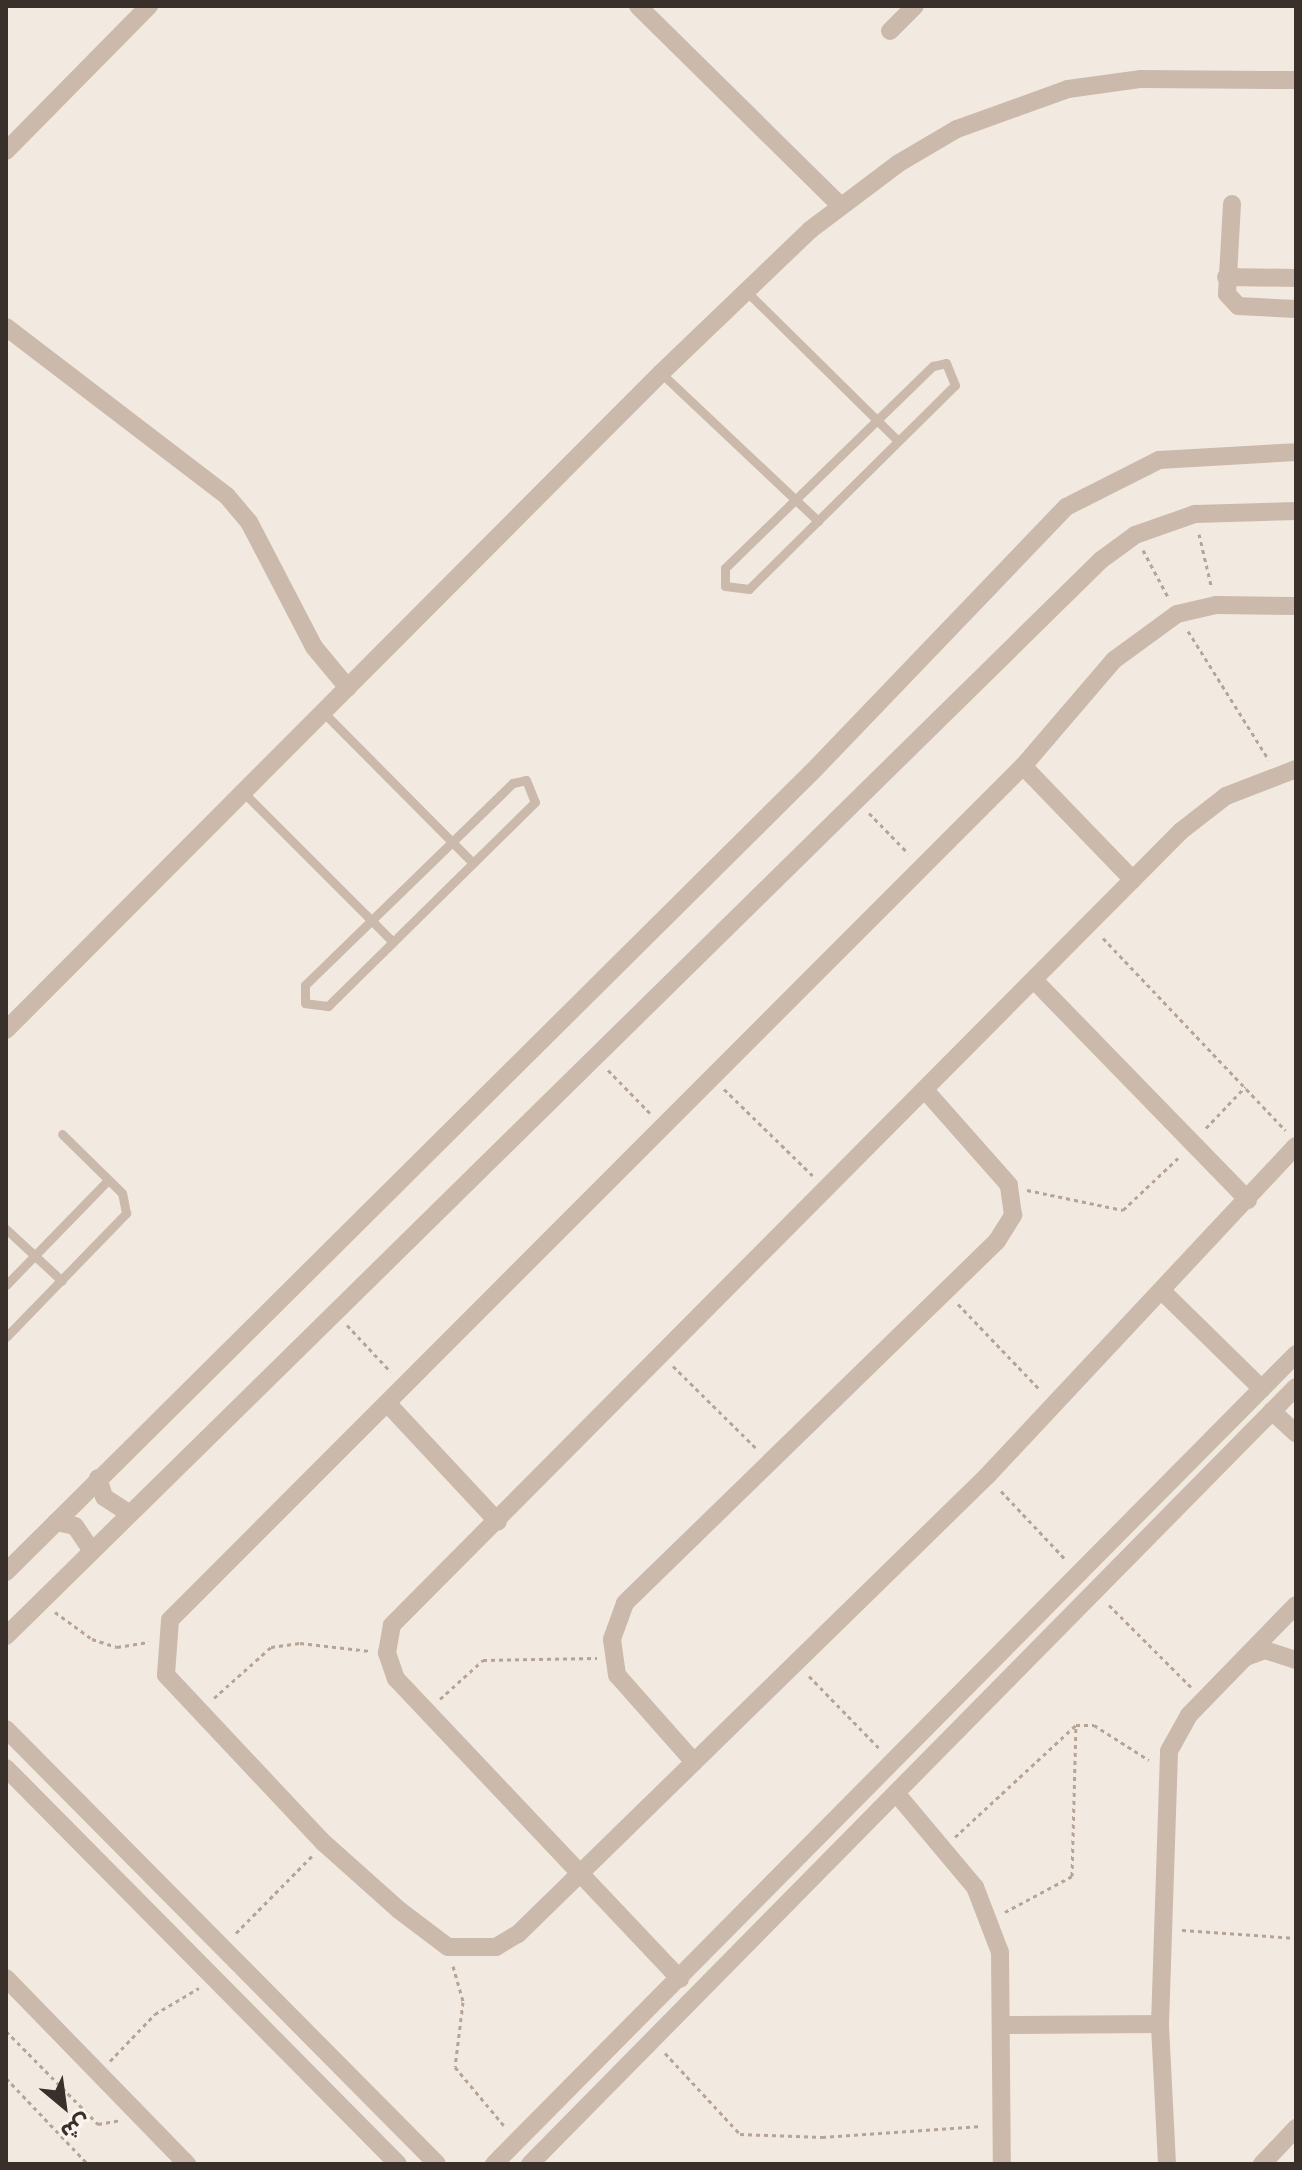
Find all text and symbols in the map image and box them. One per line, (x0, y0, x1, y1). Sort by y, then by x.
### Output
north arrow (24, 2066, 104, 2146)
text: ش (56, 2108, 96, 2147)

